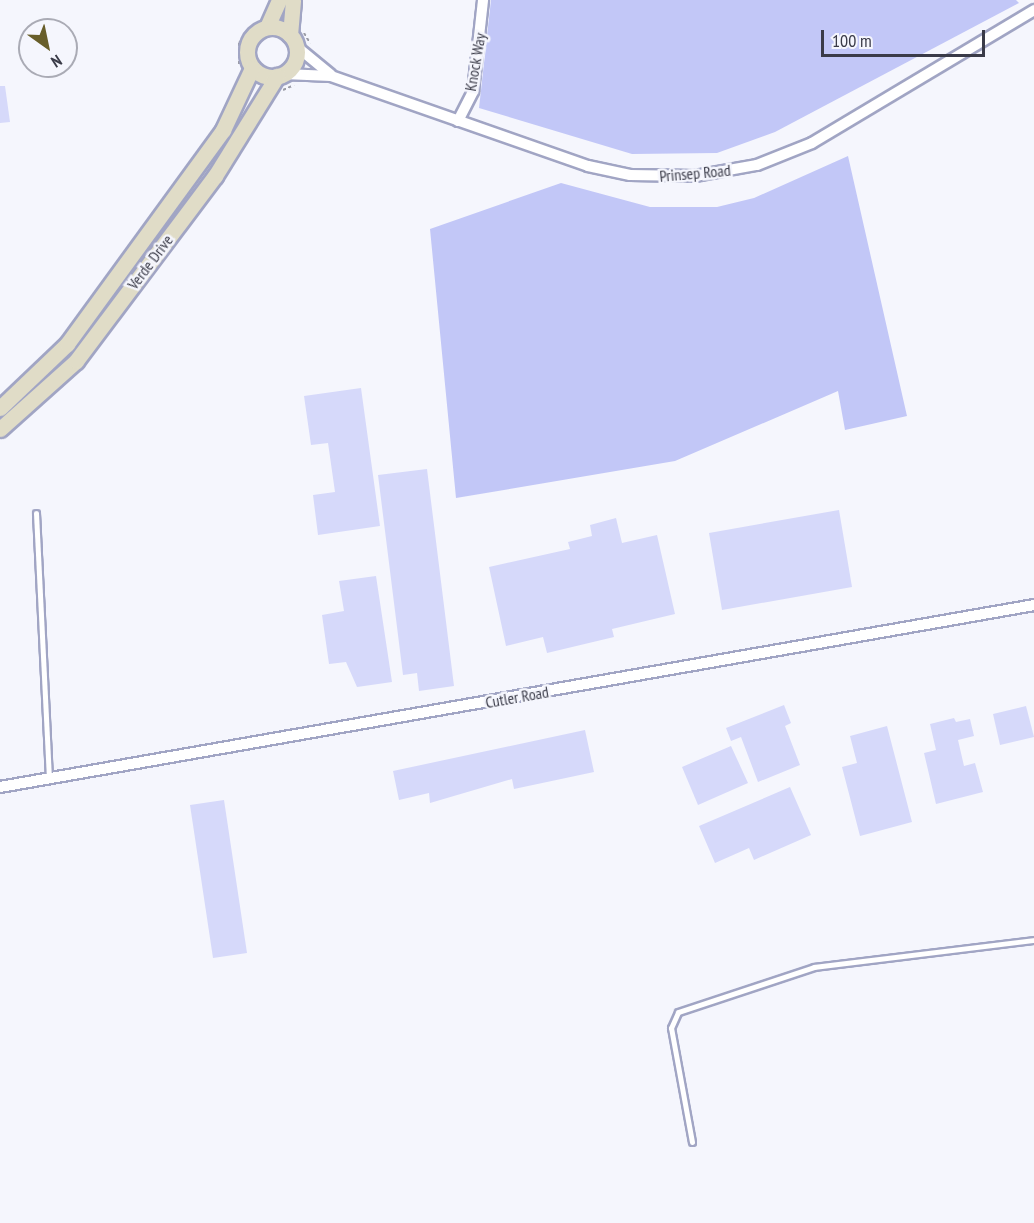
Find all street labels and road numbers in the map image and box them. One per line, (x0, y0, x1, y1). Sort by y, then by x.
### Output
street label: Knock Way (460, 31, 490, 93)
street label: Prinsep Road (659, 160, 731, 186)
street label: Verde Drive (123, 231, 177, 293)
street label: Cutler Road (484, 682, 550, 712)

